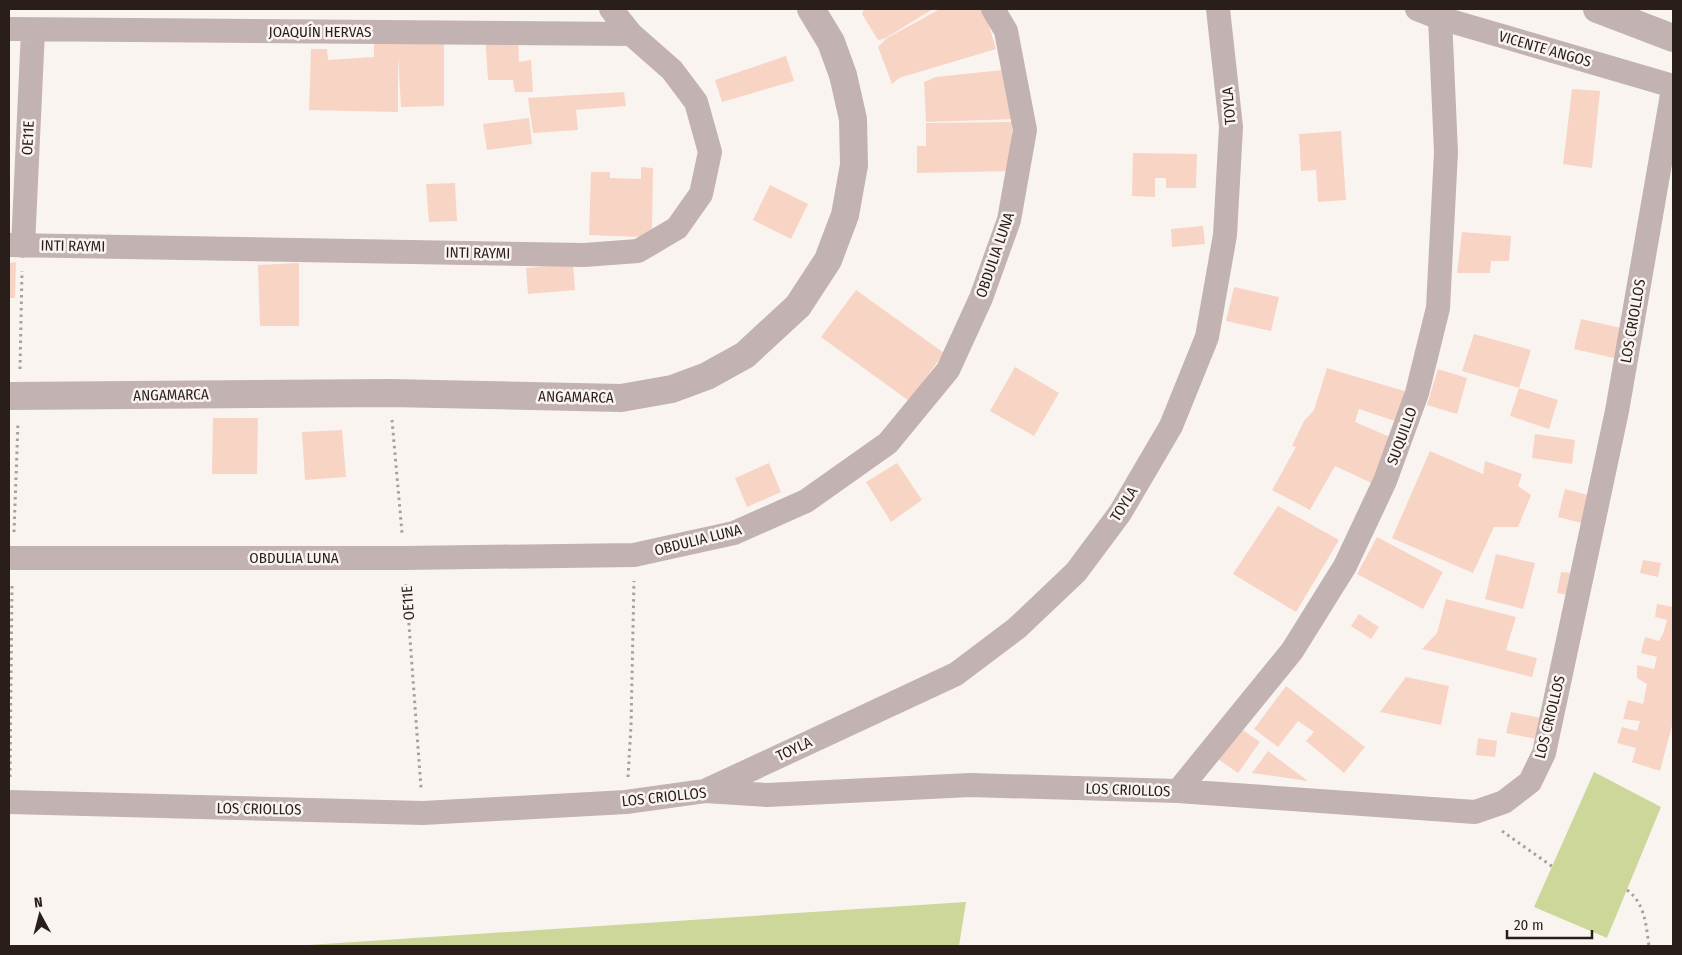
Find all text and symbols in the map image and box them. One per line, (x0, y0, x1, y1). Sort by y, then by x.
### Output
street label: JOAQUÍN HERVAS (269, 23, 371, 41)
street label: VICENTE ANGOS (1497, 27, 1593, 71)
street label: TOYLA (1218, 86, 1240, 125)
street label: OE11E (18, 120, 38, 156)
street label: OBDULIA LUNA (972, 210, 1018, 300)
street label: INTI RAYMI (41, 236, 105, 256)
street label: INTI RAYMI (446, 243, 510, 263)
street label: LOS CRIOLLOS (1617, 278, 1649, 364)
street label: ANGAMARCA (133, 385, 209, 405)
street label: ANGAMARCA (538, 387, 614, 407)
street label: SUQUILLO (1383, 405, 1421, 467)
street label: TOYLA (1106, 483, 1142, 525)
street label: OBDULIA LUNA (653, 520, 744, 560)
street label: OBDULIA LUNA (249, 549, 339, 567)
street label: OE11E (398, 585, 418, 621)
street label: LOS CRIOLLOS (1531, 674, 1569, 760)
street label: TOYLA (773, 733, 815, 765)
street label: LOS CRIOLLOS (1085, 780, 1171, 800)
street label: LOS CRIOLLOS (621, 784, 707, 810)
street label: LOS CRIOLLOS (216, 799, 302, 819)
north arrow (15, 890, 65, 940)
text: N (33, 894, 44, 912)
scale bar (1507, 908, 1592, 940)
text: 20 m (1514, 916, 1544, 934)

